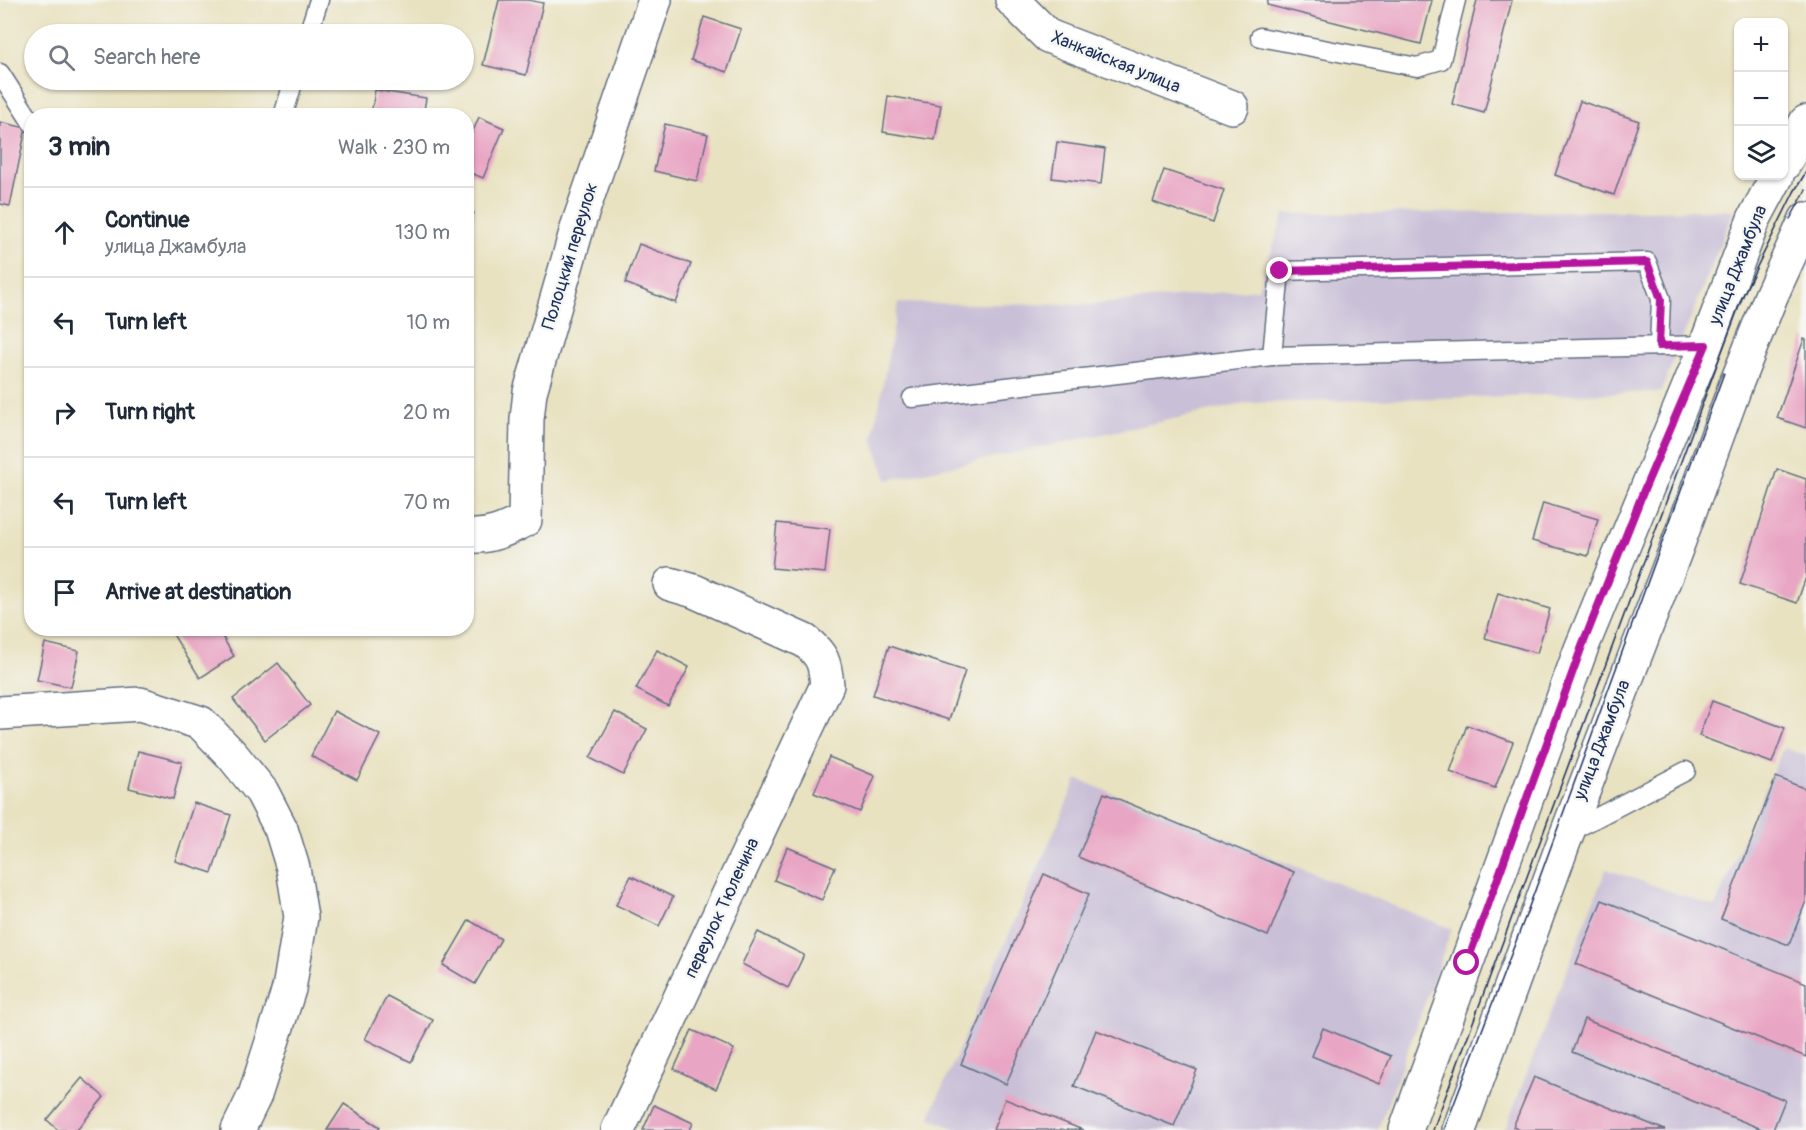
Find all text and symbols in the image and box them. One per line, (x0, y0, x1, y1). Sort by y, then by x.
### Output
map controls (1734, 18, 1788, 180)
button: + (1734, 18, 1788, 72)
search box (24, 24, 474, 90)
street label: Ханкайская улица (1048, 26, 1184, 98)
icon: search (45, 41, 78, 74)
text: Search here (93, 43, 200, 71)
button: − (1734, 72, 1788, 126)
button: layers (1734, 126, 1788, 180)
text: 3 min (48, 131, 110, 163)
text: Walk · 230 m (338, 135, 450, 160)
street label: Полоцкий переулок (537, 180, 603, 332)
street label: улица Джамбула (1703, 202, 1772, 329)
text: Continue (105, 206, 189, 234)
icon: ahead (48, 216, 81, 249)
text: 130 m (395, 220, 450, 245)
text: улица Джамбула (105, 234, 246, 259)
route end (1266, 257, 1292, 283)
icon: left (48, 306, 81, 339)
text: Turn left (105, 308, 187, 336)
text: 10 m (406, 310, 450, 335)
icon: right (48, 396, 81, 429)
text: Turn right (105, 398, 195, 426)
text: 20 m (403, 400, 450, 425)
icon: left (48, 486, 81, 519)
text: Turn left (105, 488, 187, 516)
text: 70 m (404, 490, 450, 515)
icon: arrive (48, 576, 81, 609)
text: Arrive at destination (105, 578, 291, 606)
street label: улица Джамбула (1568, 677, 1636, 804)
street label: переулок Тюленина (679, 834, 765, 982)
route start (1453, 949, 1479, 975)

